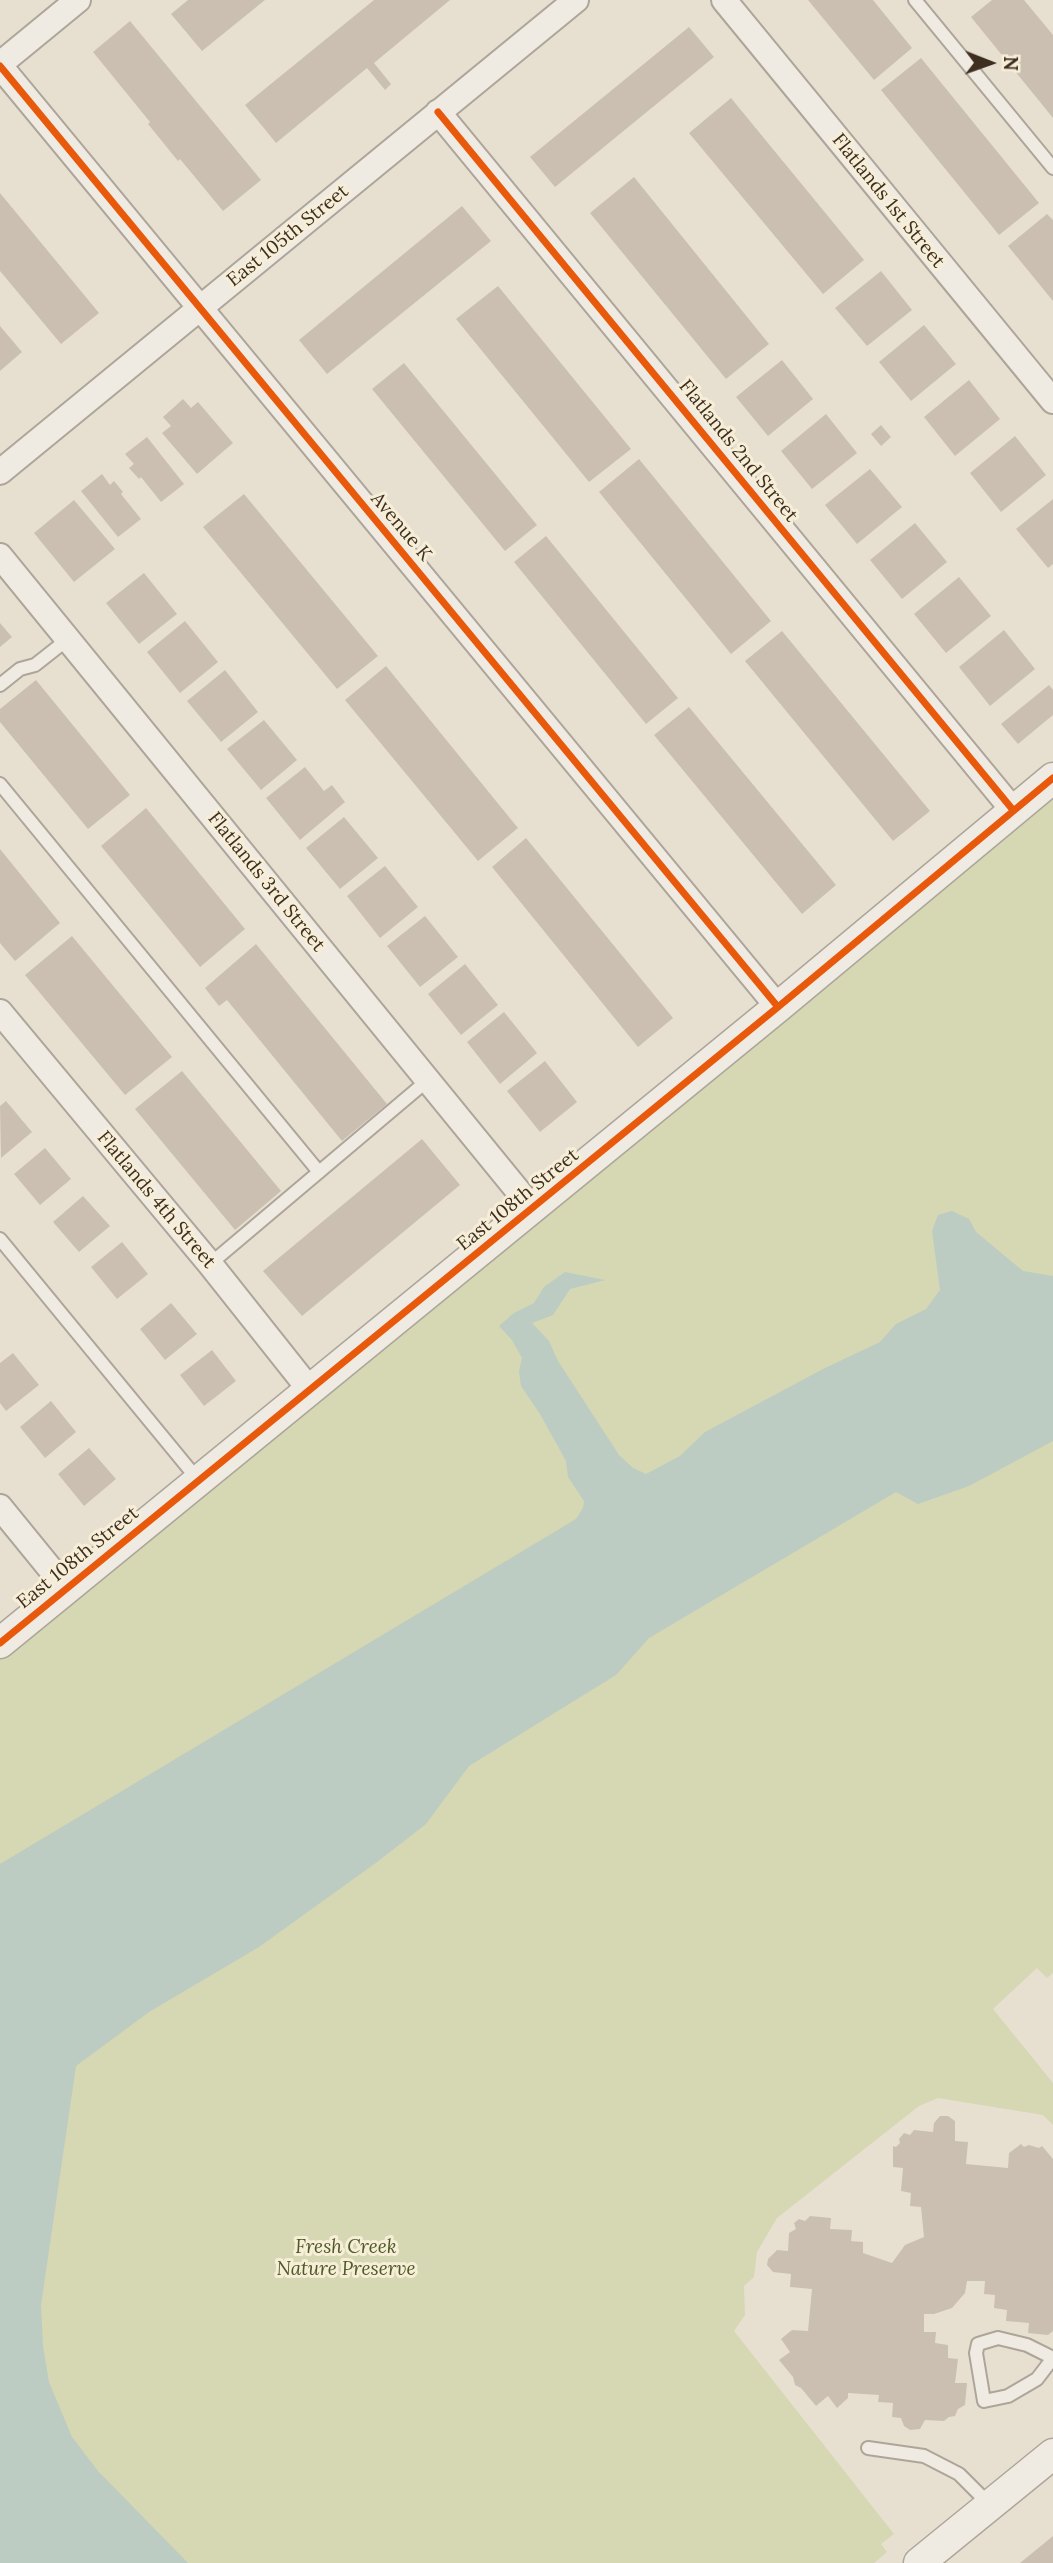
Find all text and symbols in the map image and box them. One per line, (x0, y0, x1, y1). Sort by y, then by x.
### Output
north arrow (955, 28, 1025, 98)
text: N (999, 56, 1023, 71)
street label: Flatlands 1st Street (827, 129, 949, 273)
street label: East 105th Street (223, 180, 353, 292)
street label: Flatlands 2nd Street (674, 375, 802, 527)
street label: Avenue K (366, 488, 436, 566)
street label: Flatlands 3rd Street (203, 808, 329, 956)
street label: Flatlands 4th Street (92, 1127, 220, 1273)
street label: East 108th Street (453, 1144, 583, 1256)
street label: East 108th Street (13, 1502, 143, 1614)
park label: Fresh Creek Nature Preserve (276, 2237, 416, 2281)

